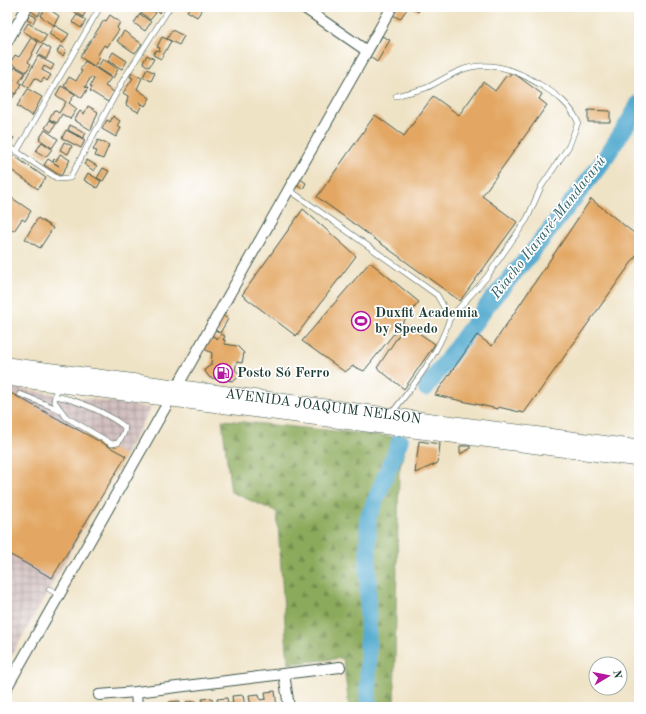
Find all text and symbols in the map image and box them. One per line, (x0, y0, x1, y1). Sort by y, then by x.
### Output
water label: Riacho Itararé-Mandacarú (488, 154, 609, 303)
place label: Duxfit Academia by Speedo (375, 306, 478, 336)
sports icon: Duxfit Academia by Speedo (350, 310, 372, 332)
fuel station icon: Posto Só Ferro (212, 362, 234, 384)
place label: Posto Só Ferro (237, 366, 329, 380)
street label: AVENIDA JOAQUIM NELSON (224, 387, 422, 426)
north arrow (588, 656, 628, 696)
text: N (610, 669, 623, 680)

